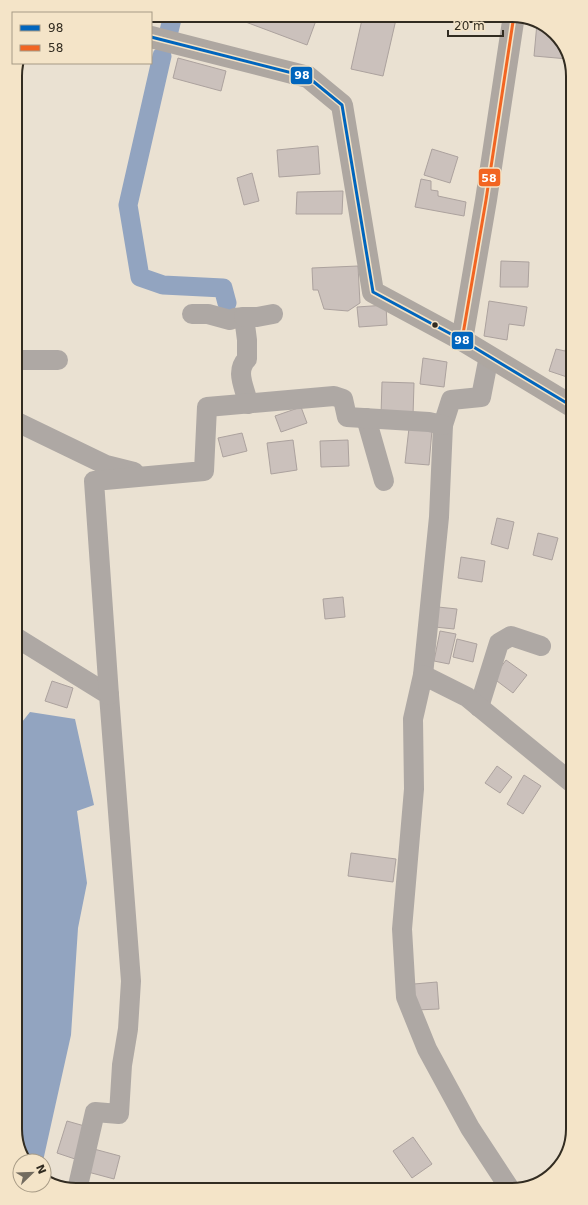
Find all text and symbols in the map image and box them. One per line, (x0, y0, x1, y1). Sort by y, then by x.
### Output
legend (12, 12, 152, 64)
scale bar (448, 12, 503, 38)
text: 20 m (454, 19, 485, 33)
text: 98 (48, 21, 63, 35)
text: 58 (48, 41, 63, 55)
line badge: 98 (290, 66, 313, 85)
text: 98 (294, 69, 310, 82)
line badge: 58 (478, 168, 501, 187)
text: 58 (481, 172, 497, 185)
unlabelled marker (430, 320, 440, 330)
line badge: 98 (451, 331, 474, 350)
text: 98 (454, 334, 470, 347)
north arrow (12, 1153, 52, 1193)
text: N (33, 1163, 49, 1176)

